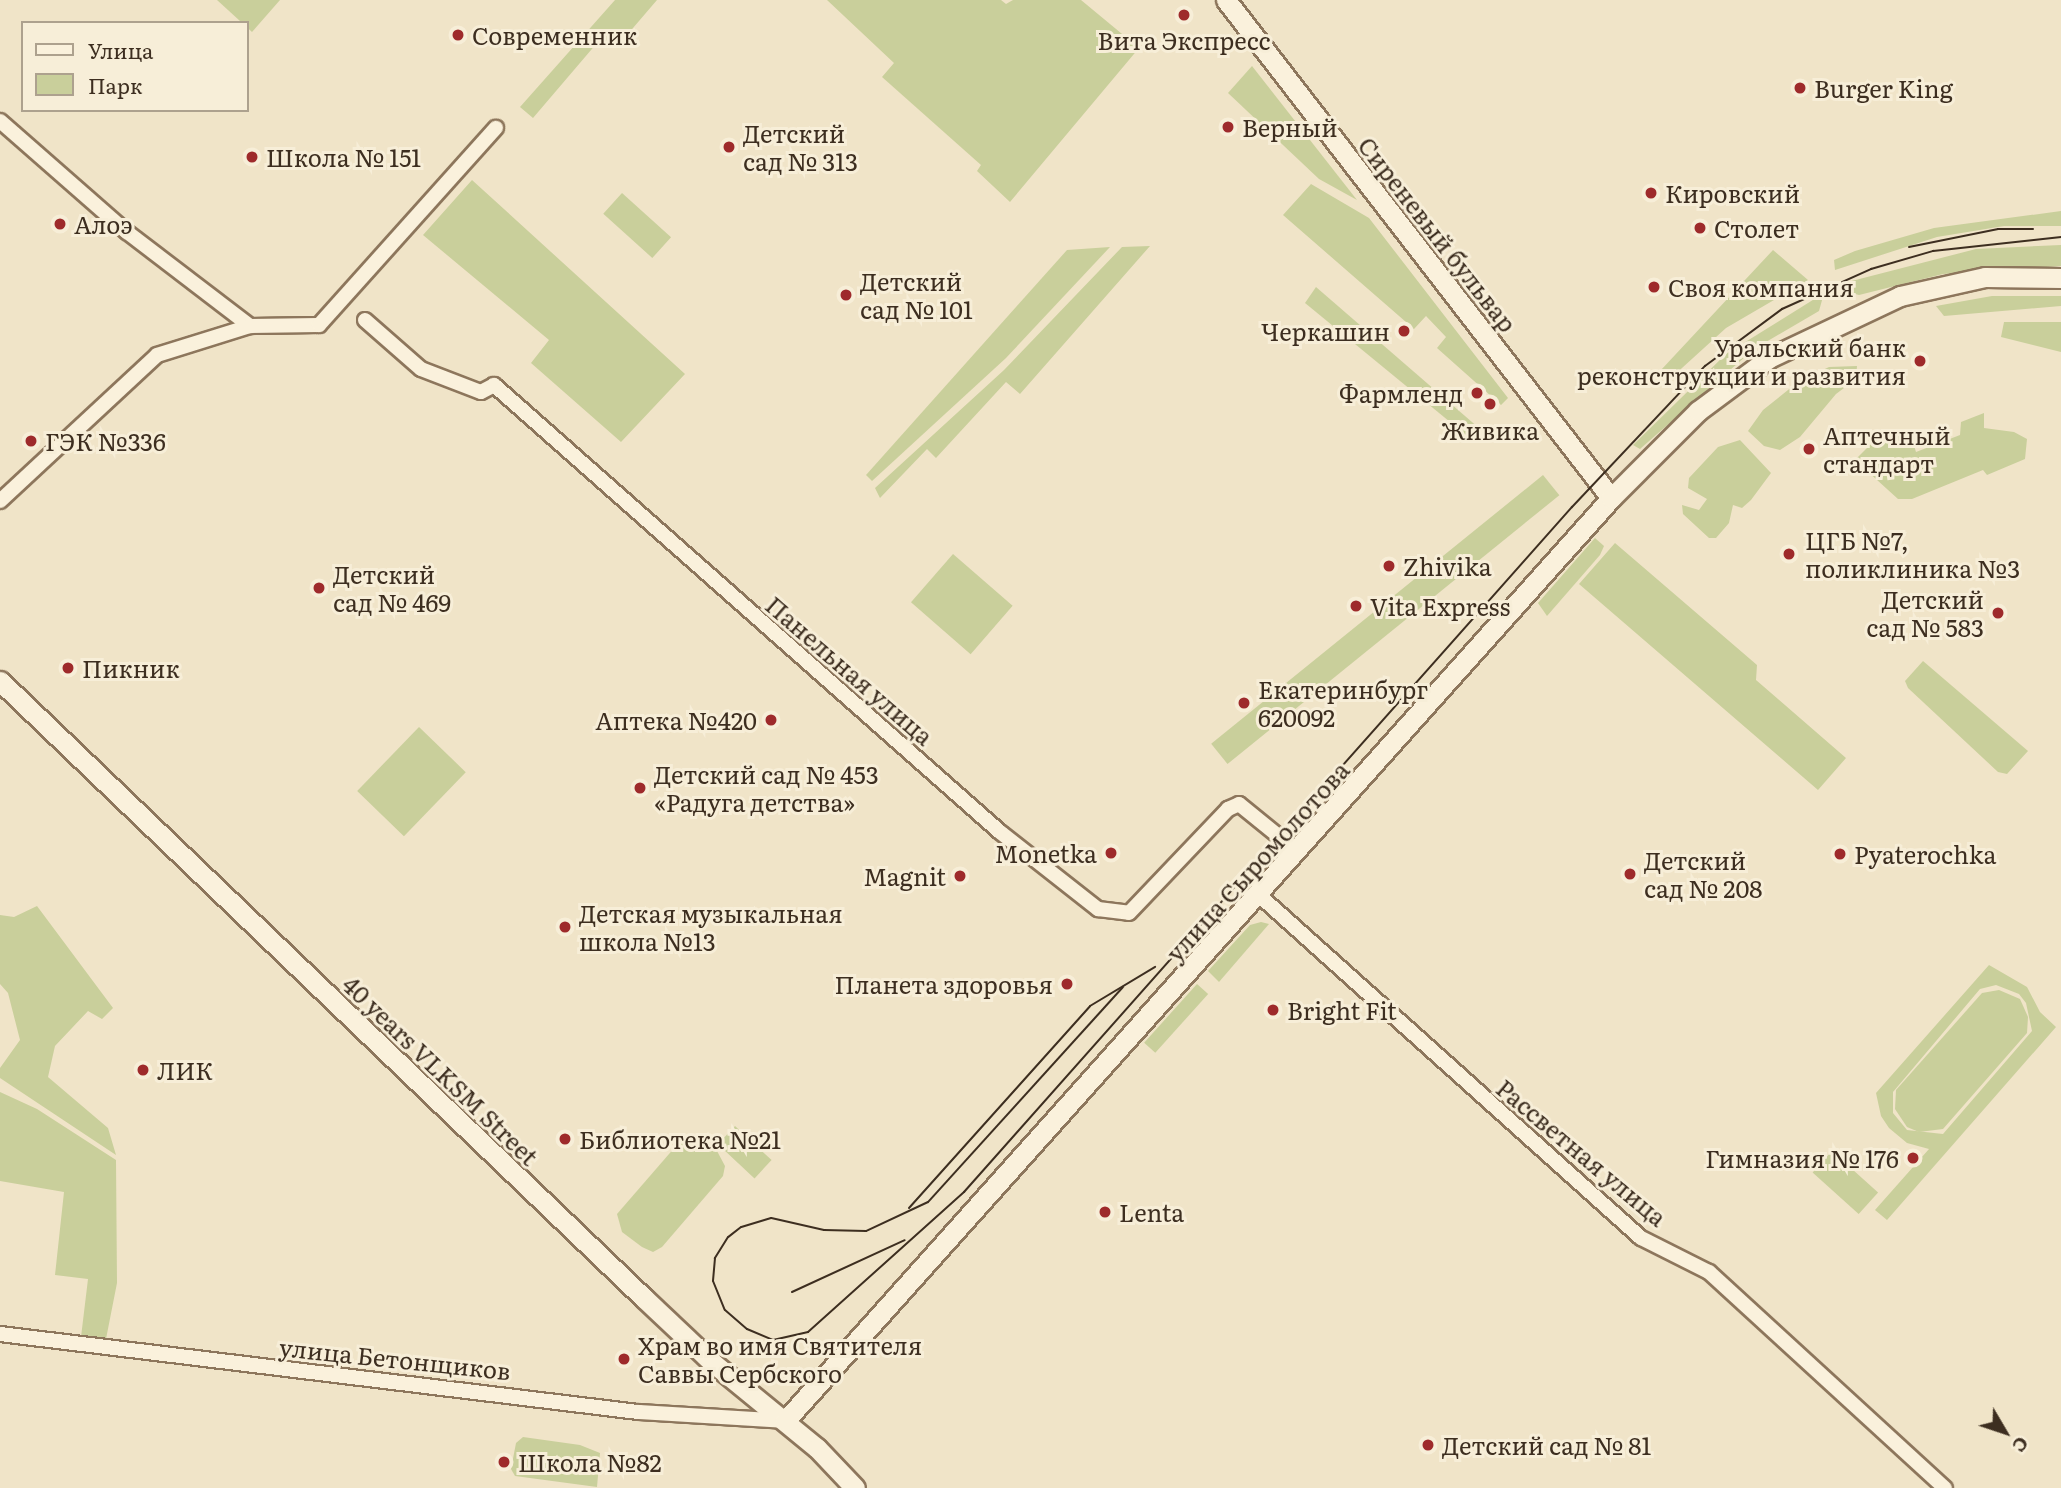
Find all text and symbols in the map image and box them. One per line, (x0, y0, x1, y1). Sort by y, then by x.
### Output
marker: Вита Экспресс (1176, 7, 1192, 23)
legend (21, 21, 248, 112)
place label: Современник (472, 21, 637, 49)
place label: Вита Экспресс (1098, 26, 1270, 54)
marker: Современник (450, 27, 466, 43)
text: Улица (88, 34, 153, 65)
text: Парк (88, 69, 142, 100)
place label: Burger King (1814, 74, 1953, 102)
marker: Burger King (1792, 80, 1808, 96)
place label: Верный (1242, 113, 1337, 141)
place label: Детский сад № 313 (743, 119, 858, 175)
marker: Верный (1220, 119, 1236, 135)
street label: Сиреневый бульвар (1353, 131, 1523, 337)
marker: Детский сад № 313 (721, 139, 737, 155)
place label: Школа № 151 (266, 143, 421, 171)
marker: Школа № 151 (244, 149, 260, 165)
place label: Кировский (1665, 179, 1800, 207)
marker: Кировский (1643, 185, 1659, 201)
place label: Алоэ (74, 210, 133, 238)
place label: Столет (1714, 214, 1799, 242)
marker: Алоэ (52, 216, 68, 232)
marker: Столет (1692, 220, 1708, 236)
place label: Детский сад № 101 (860, 267, 973, 323)
place label: Своя компания (1668, 273, 1854, 301)
marker: Своя компания (1646, 279, 1662, 295)
marker: Детский сад № 101 (838, 287, 854, 303)
place label: Черкашин (1261, 317, 1390, 345)
marker: Черкашин (1396, 323, 1412, 339)
place label: Уральский банк реконструкции и развития (1577, 333, 1906, 389)
marker: Уральский банк реконструкции и развития (1912, 353, 1928, 369)
place label: Фармленд (1339, 379, 1463, 407)
marker: Фармленд (1469, 385, 1485, 401)
marker: Живика (1482, 396, 1498, 412)
place label: Живика (1441, 416, 1539, 444)
place label: Аптечный стандарт (1823, 421, 1951, 477)
place label: ГЭК №336 (45, 427, 166, 455)
marker: ГЭК №336 (23, 433, 39, 449)
marker: Аптечный стандарт (1801, 441, 1817, 457)
place label: ЦГБ №7, поликлиника №3 (1805, 526, 2020, 582)
marker: ЦГБ №7, поликлиника №3 (1779, 544, 1799, 564)
place label: Zhivika (1403, 552, 1492, 580)
marker: Zhivika (1381, 558, 1397, 574)
place label: Детский сад № 469 (333, 560, 451, 616)
marker: Детский сад № 469 (311, 580, 327, 596)
place label: Детский сад № 583 (1866, 585, 1984, 641)
street label: Панельная улица (761, 590, 939, 750)
place label: Vita Express (1370, 592, 1510, 620)
marker: Vita Express (1348, 598, 1364, 614)
marker: Детский сад № 583 (1990, 605, 2006, 621)
place label: Пикник (82, 654, 180, 682)
marker: Пикник (60, 660, 76, 676)
place label: Екатеринбург 620092 (1258, 675, 1428, 731)
marker: Екатеринбург 620092 (1236, 695, 1252, 711)
place label: Аптека №420 (595, 706, 757, 734)
marker: Аптека №420 (763, 712, 779, 728)
street label: улица Сыромолотова (1160, 755, 1354, 967)
place label: Детский сад № 453 «Радуга детства» (654, 760, 879, 816)
marker: Детский сад № 453 «Радуга детства» (632, 780, 648, 796)
place label: Monetka (994, 839, 1097, 867)
place label: Pyaterochka (1854, 840, 1996, 868)
marker: Monetka (1103, 845, 1119, 861)
place label: Детский сад № 208 (1644, 846, 1763, 902)
marker: Pyaterochka (1832, 846, 1848, 862)
place label: Magnit (863, 862, 946, 890)
marker: Детский сад № 208 (1622, 866, 1638, 882)
marker: Magnit (952, 868, 968, 884)
place label: Детская музыкальная школа №13 (579, 899, 843, 955)
marker: Детская музыкальная школа №13 (557, 919, 573, 935)
street label: 40 years VLKSM Street (337, 969, 545, 1171)
place label: Планета здоровья (834, 970, 1053, 998)
marker: Планета здоровья (1059, 976, 1075, 992)
place label: Bright Fit (1287, 996, 1397, 1024)
marker: Bright Fit (1265, 1002, 1281, 1018)
place label: ЛИК (157, 1056, 213, 1084)
marker: ЛИК (135, 1062, 151, 1078)
street label: Рассветная улица (1491, 1073, 1673, 1231)
place label: Библиотека №21 (579, 1125, 781, 1153)
marker: Библиотека №21 (557, 1131, 573, 1147)
place label: Гимназия № 176 (1705, 1144, 1899, 1172)
marker: Гимназия № 176 (1905, 1150, 1921, 1166)
place label: Lenta (1119, 1198, 1184, 1226)
marker: Lenta (1097, 1204, 1113, 1220)
place label: Храм во имя Святителя Саввы Сербского (638, 1331, 922, 1387)
street label: улица Бетонщиков (278, 1332, 512, 1384)
marker: Храм во имя Святителя Саввы Сербского (616, 1351, 632, 1367)
north arrow (1970, 1397, 2040, 1467)
place label: Детский сад № 81 (1442, 1431, 1651, 1459)
text: С (2006, 1431, 2036, 1459)
marker: Детский сад № 81 (1420, 1437, 1436, 1453)
place label: Школа №82 (518, 1448, 662, 1476)
marker: Школа №82 (496, 1454, 512, 1470)

